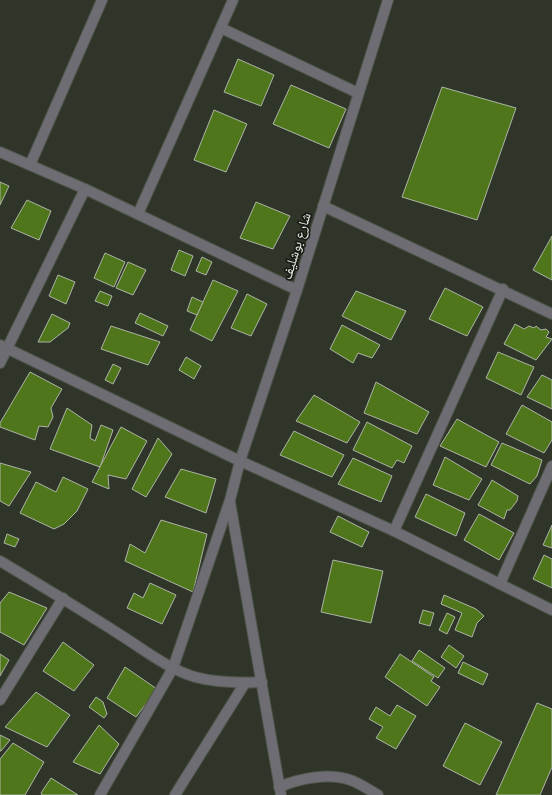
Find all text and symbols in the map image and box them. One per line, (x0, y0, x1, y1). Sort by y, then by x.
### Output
street label: شارع بوشليف (277, 210, 316, 282)

